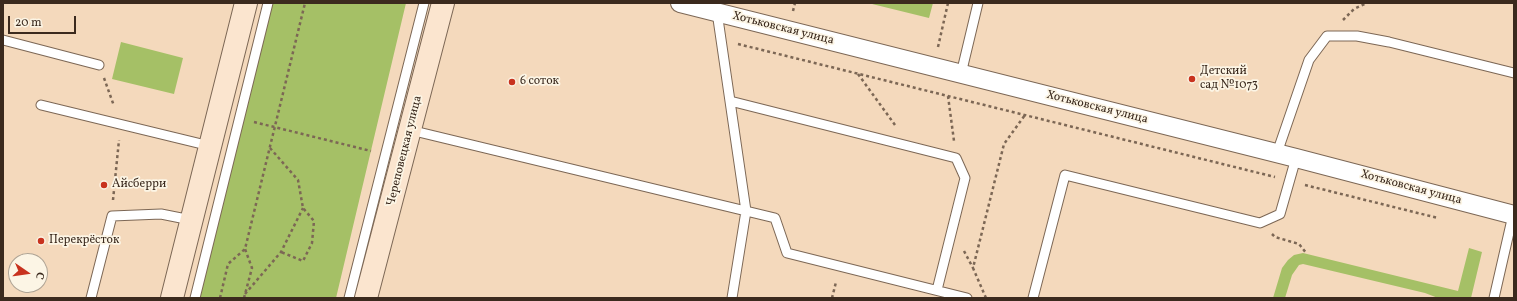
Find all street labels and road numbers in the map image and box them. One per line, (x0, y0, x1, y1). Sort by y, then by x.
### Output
street label: Хотьковская улица (731, 9, 835, 49)
street label: Хотьковская улица (1045, 88, 1149, 128)
street label: Череповецкая улица (384, 94, 426, 208)
street label: Хотьковская улица (1359, 168, 1463, 208)

